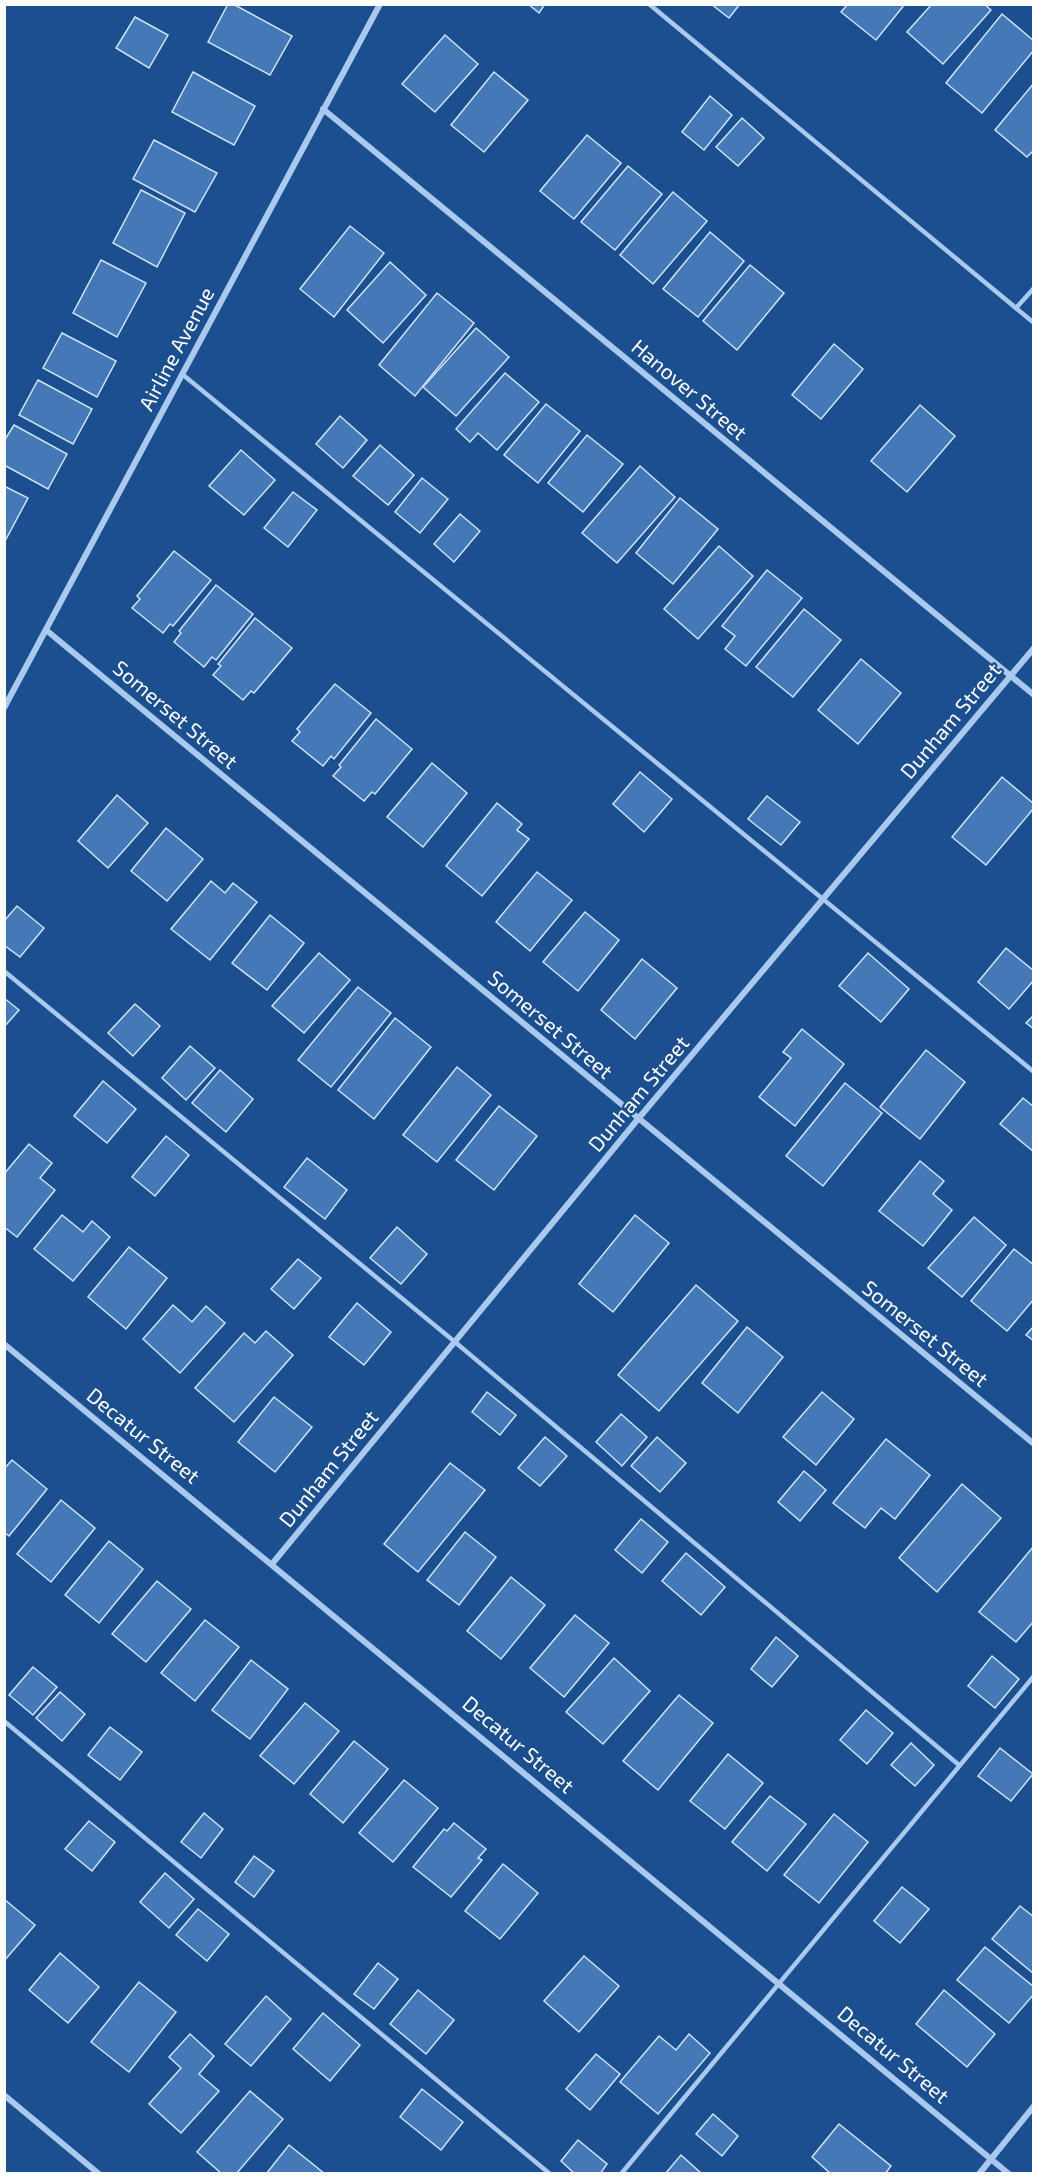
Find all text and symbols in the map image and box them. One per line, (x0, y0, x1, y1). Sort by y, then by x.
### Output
street label: Airline Avenue (133, 282, 219, 414)
street label: Hanover Street (627, 333, 753, 444)
street label: Somerset Street (109, 655, 243, 773)
street label: Dunham Street (894, 657, 1005, 783)
street label: Somerset Street (484, 965, 618, 1083)
street label: Dunham Street (582, 1030, 693, 1156)
street label: Somerset Street (858, 1274, 994, 1391)
street label: Decatur Street (82, 1382, 205, 1488)
street label: Dunham Street (273, 1405, 383, 1532)
street label: Decatur Street (458, 1690, 580, 1798)
street label: Decatur Street (833, 2000, 955, 2108)

